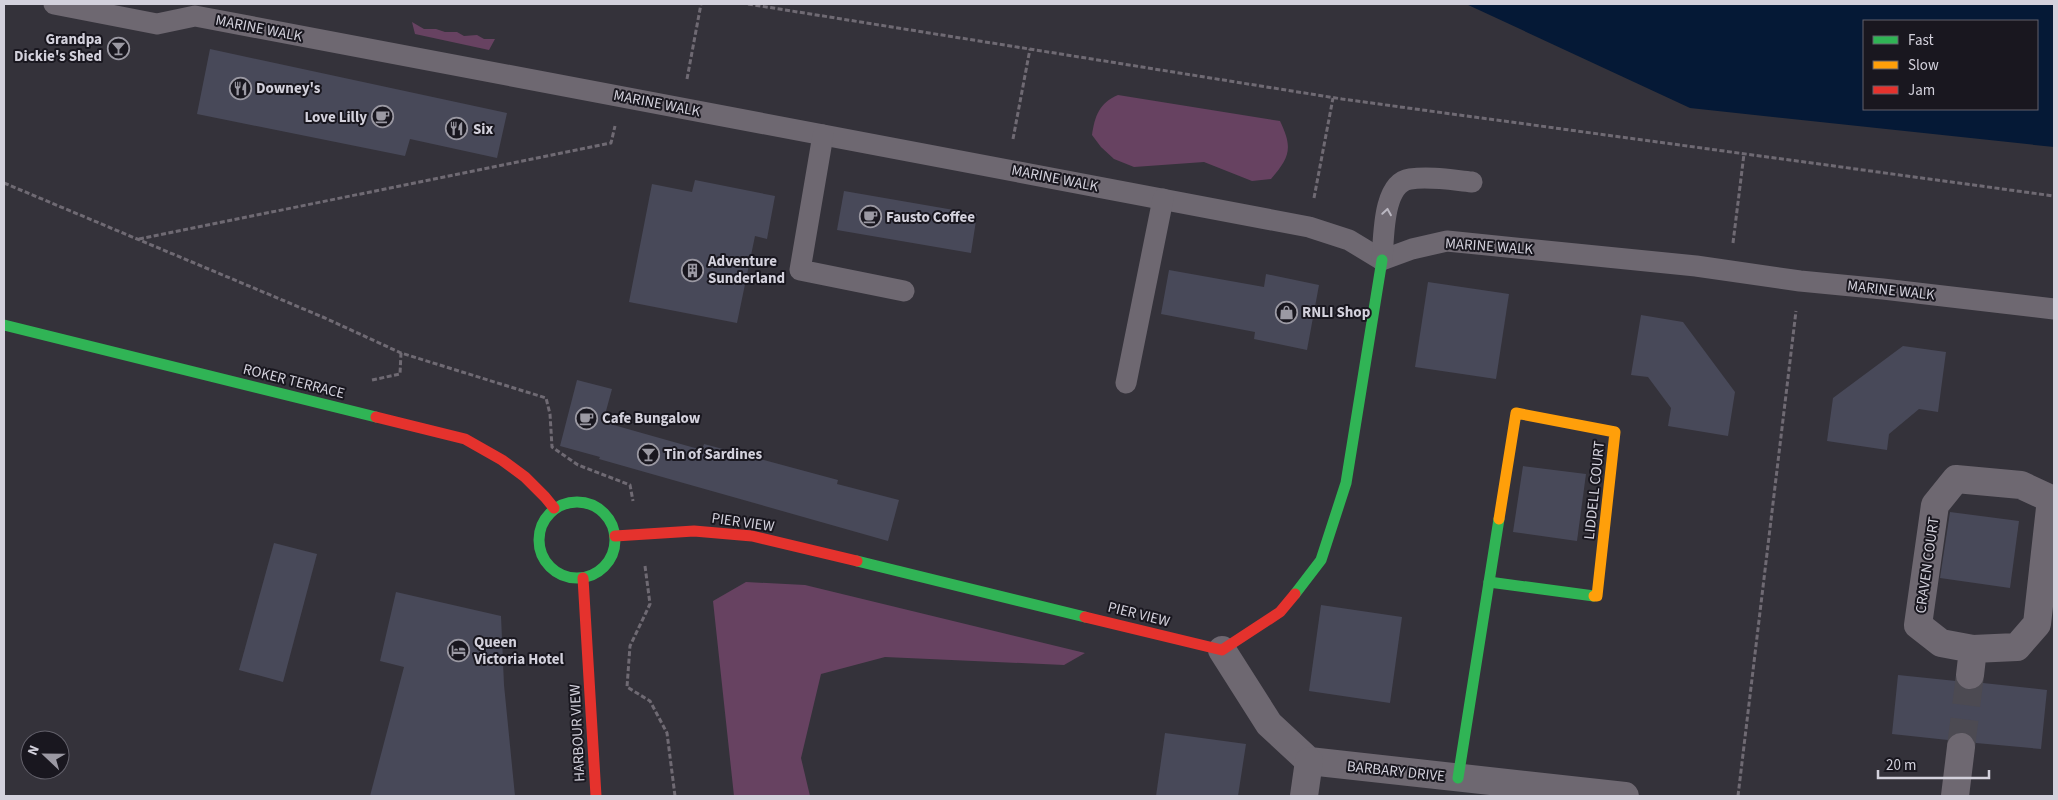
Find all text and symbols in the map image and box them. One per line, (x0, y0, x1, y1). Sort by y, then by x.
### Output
street label: MARINE WALK (214, 10, 304, 47)
legend (1863, 20, 2038, 110)
place label: Grandpa Dickie's Shed (14, 29, 102, 67)
text: Fast (1908, 30, 1934, 51)
bar icon: Grandpa Dickie's Shed (106, 36, 130, 60)
text: Slow (1908, 55, 1939, 76)
restaurant icon: Downey's (228, 76, 252, 100)
place label: Downey's (256, 78, 321, 99)
text: Jam (1908, 80, 1935, 101)
street label: MARINE WALK (612, 85, 702, 122)
cafe icon: Love Lilly (371, 105, 395, 129)
place label: Love Lilly (304, 107, 367, 128)
restaurant icon: Six (445, 117, 469, 141)
place label: Six (473, 119, 493, 140)
street label: MARINE WALK (1010, 160, 1100, 197)
cafe icon: Fausto Coffee (858, 205, 882, 229)
place label: Fausto Coffee (886, 207, 975, 228)
one-way arrow (1382, 208, 1392, 216)
street label: MARINE WALK (1444, 233, 1534, 260)
place label: Adventure Sunderland (707, 251, 785, 289)
building icon: Adventure Sunderland (680, 258, 704, 282)
street label: MARINE WALK (1846, 275, 1936, 306)
shop icon: RNLI Shop (1274, 300, 1298, 324)
place label: RNLI Shop (1302, 302, 1371, 323)
street label: ROKER TERRACE (241, 359, 347, 404)
cafe icon: Cafe Bungalow (574, 406, 598, 430)
place label: Cafe Bungalow (602, 408, 701, 429)
street label: LIDDELL COURT (1579, 440, 1610, 541)
bar icon: Tin of Sardines (636, 442, 660, 466)
place label: Tin of Sardines (664, 444, 763, 465)
street label: PIER VIEW (710, 508, 776, 537)
street label: CRAVEN COURT (1910, 515, 1945, 615)
street label: PIER VIEW (1106, 597, 1172, 632)
place label: Queen Victoria Hotel (473, 632, 564, 670)
hotel icon: Queen Victoria Hotel (446, 639, 470, 663)
street label: HARBOUR VIEW (564, 683, 591, 782)
north arrow (20, 730, 70, 780)
text: N (23, 742, 45, 759)
scale bar (1878, 748, 1989, 780)
text: 20 m (1886, 755, 1916, 776)
street label: BARBARY DRIVE (1346, 756, 1446, 787)

